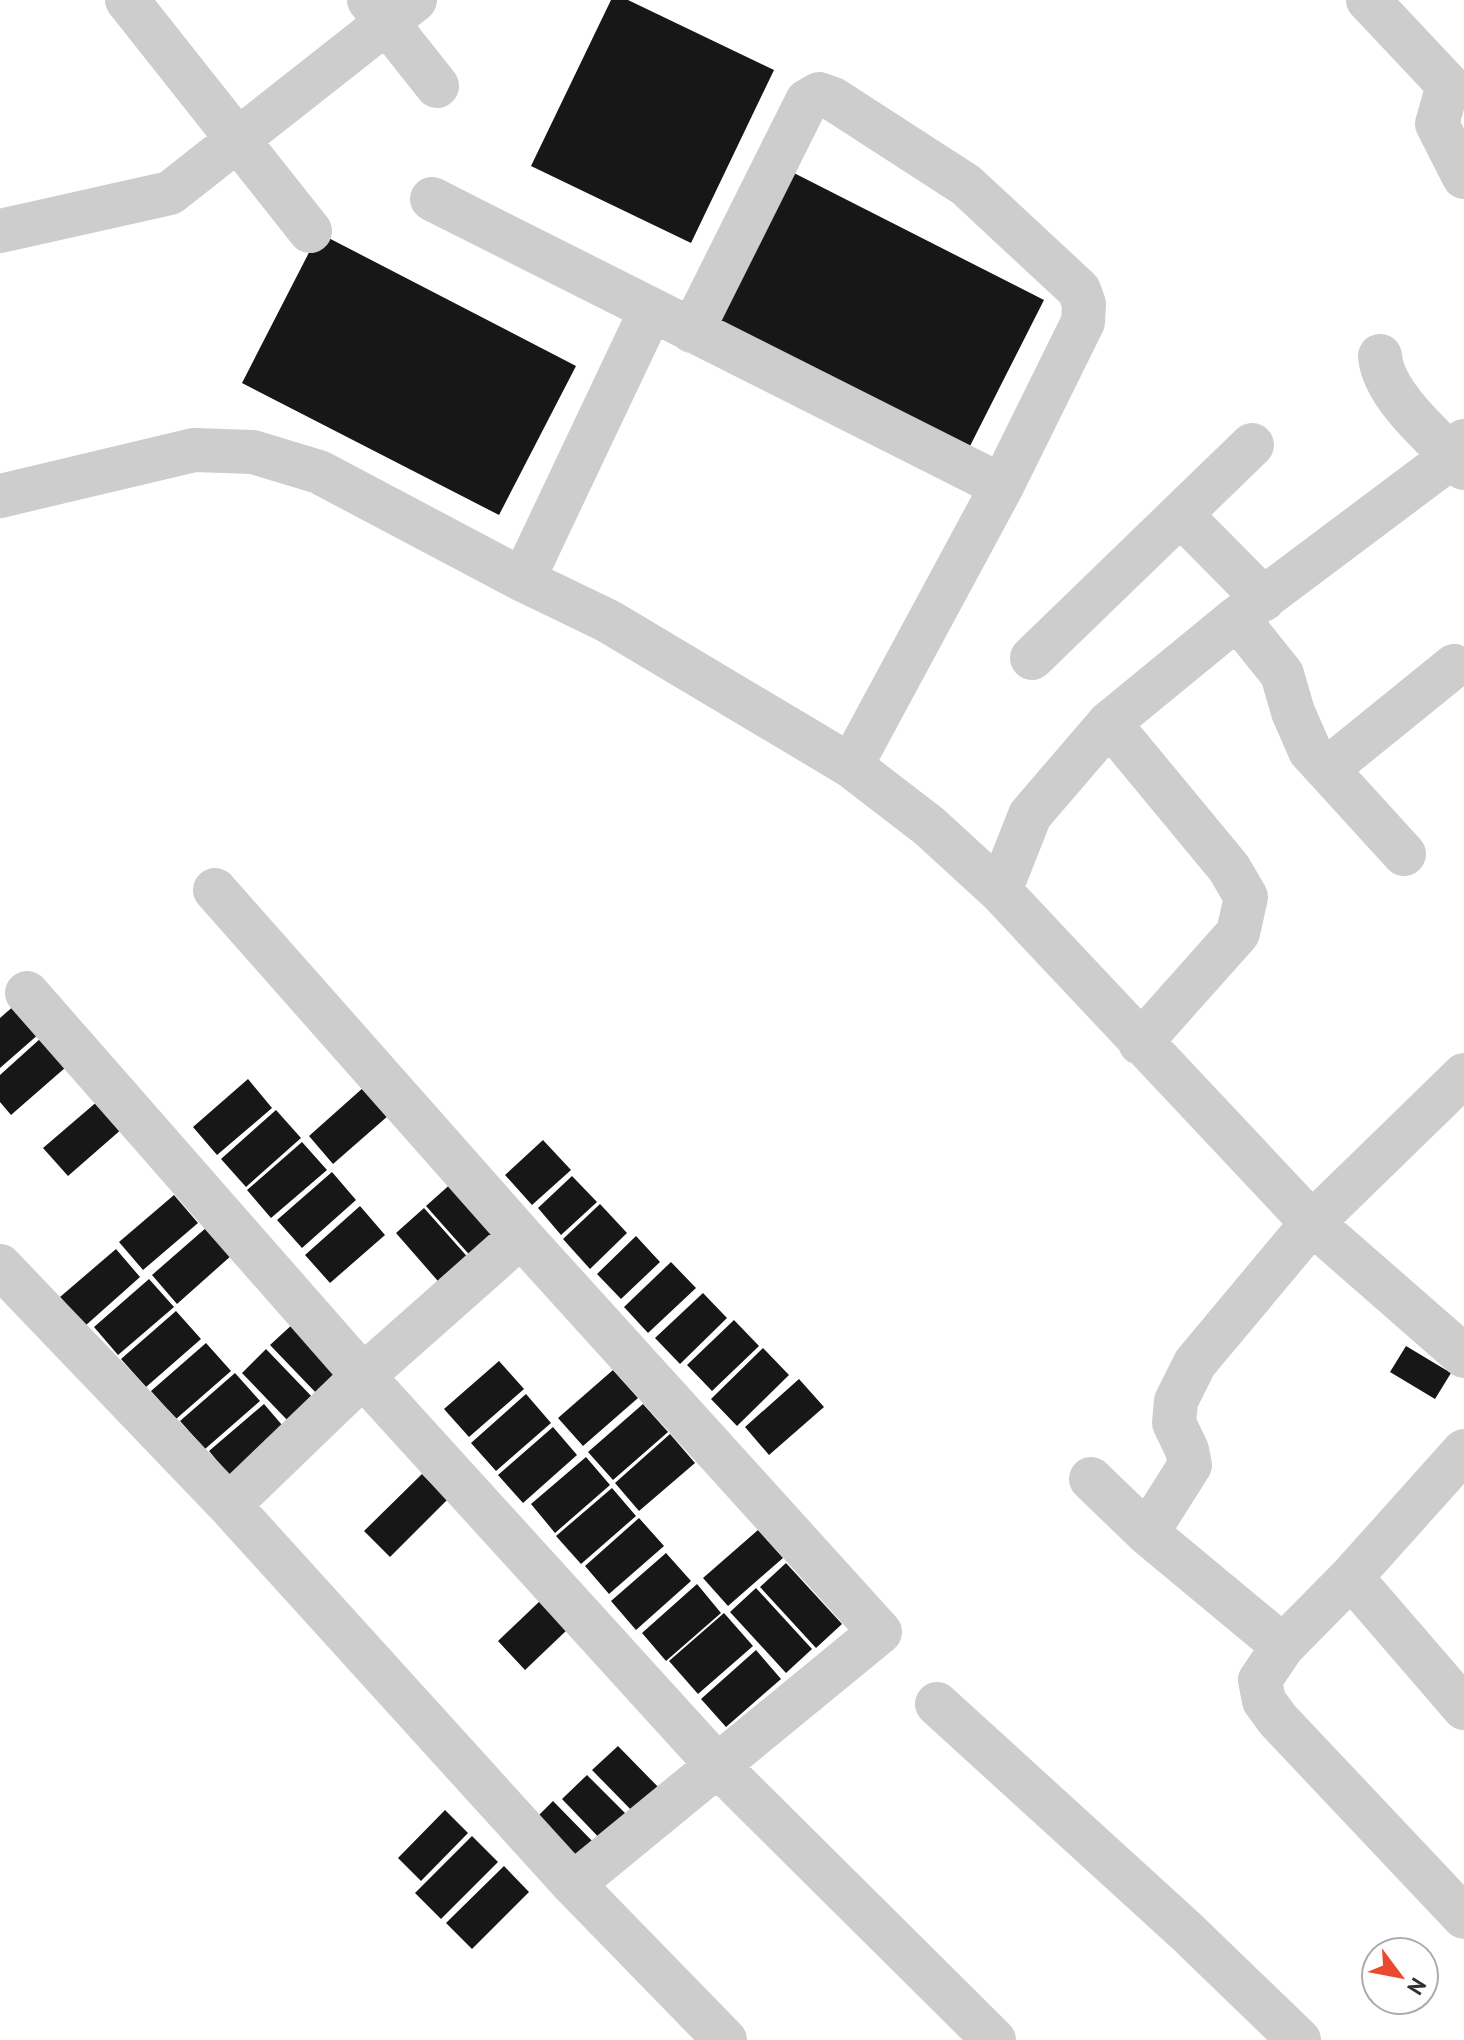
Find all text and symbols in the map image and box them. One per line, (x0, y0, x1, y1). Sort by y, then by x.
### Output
north arrow (1360, 1936, 1440, 2016)
text: N (1401, 1973, 1433, 2000)

